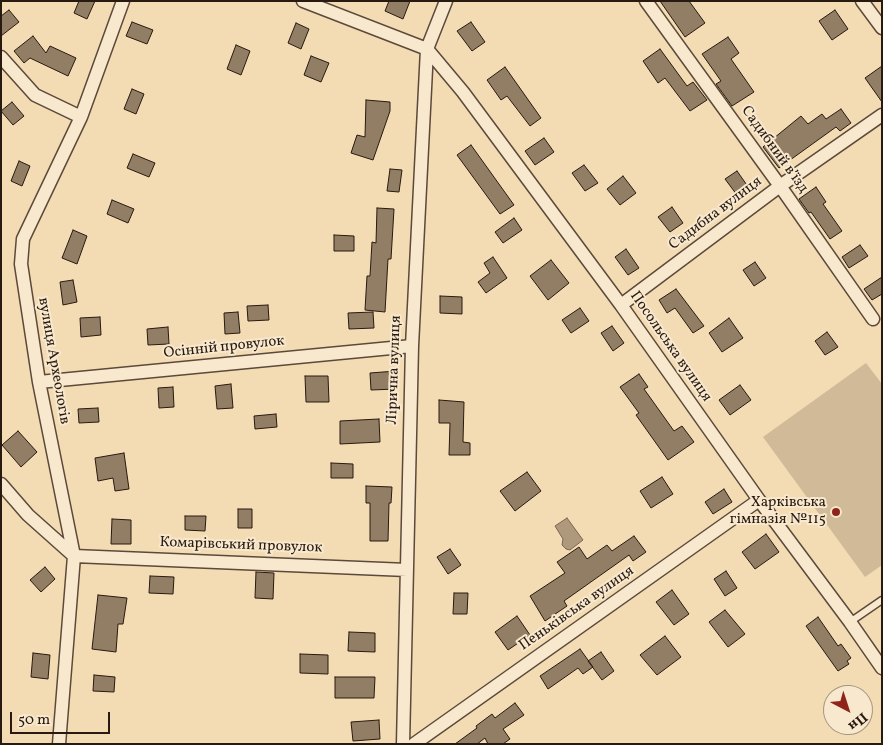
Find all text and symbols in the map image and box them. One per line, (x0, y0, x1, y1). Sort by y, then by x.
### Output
street label: Садибний в’їзд (736, 103, 812, 197)
street label: Садибна вулиця (666, 173, 766, 255)
street label: Посольська вулиця (625, 288, 715, 406)
street label: вулиця Археологів (33, 296, 73, 426)
street label: Лірична вулиця (384, 315, 406, 425)
street label: Осінній провулок (163, 333, 285, 363)
place label: Харківська гімназія №115 (730, 494, 826, 529)
marker: Харківська гімназія №115 (830, 506, 842, 518)
street label: Комарівський провулок (159, 534, 323, 558)
street label: Пеньківська вулиця (516, 563, 638, 655)
north arrow (823, 685, 873, 735)
scale bar (12, 702, 112, 734)
text: Пн (844, 707, 871, 735)
text: 50 m (18, 710, 50, 731)

